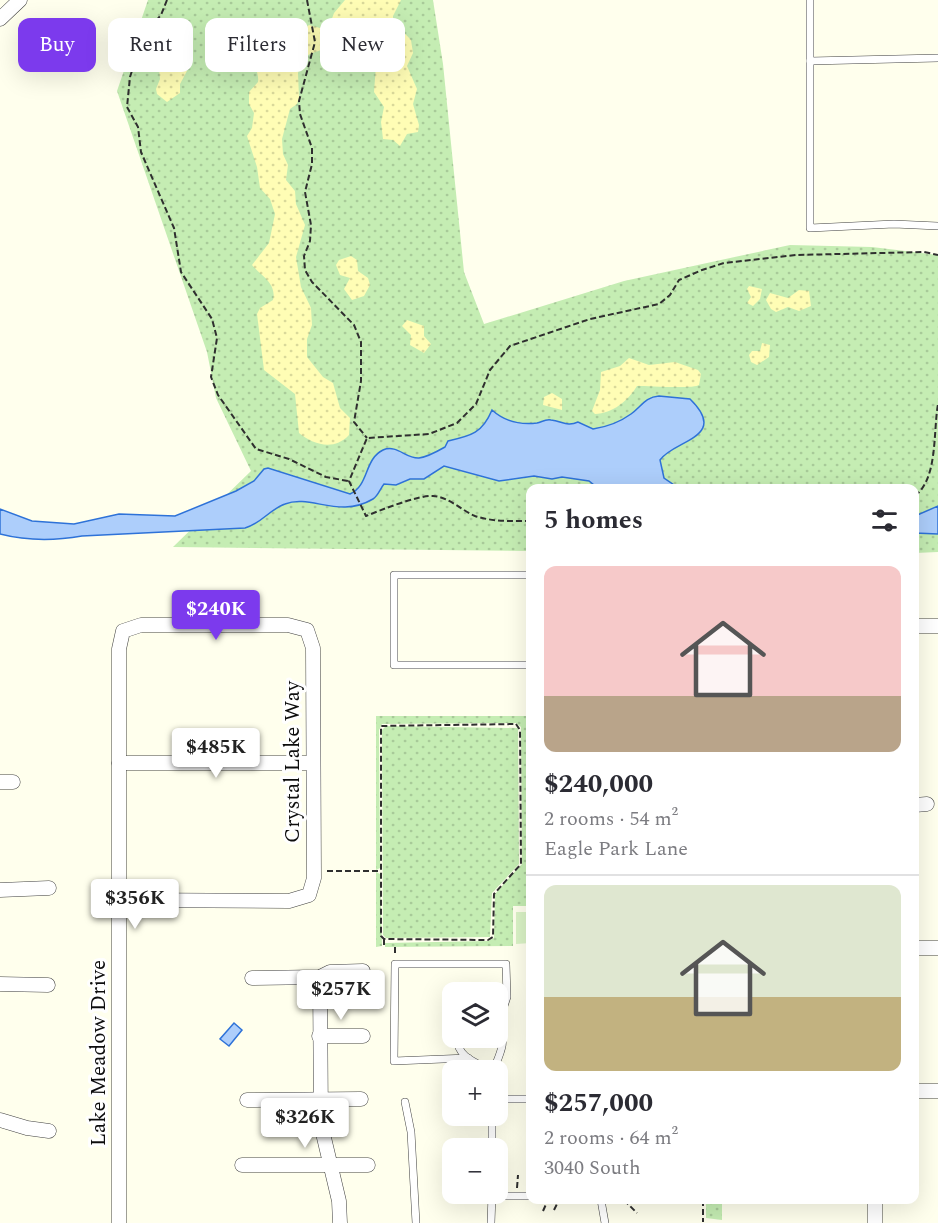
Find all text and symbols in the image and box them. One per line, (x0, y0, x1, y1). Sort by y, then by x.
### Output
chip: Buy (18, 18, 96, 72)
chip: Rent (108, 18, 193, 72)
chip: Filters (205, 18, 308, 72)
chip: New (320, 18, 405, 72)
text: 5 homes (544, 500, 643, 540)
icon: filters (868, 504, 901, 537)
pin: $240K (174, 590, 258, 641)
text: $240K (186, 594, 246, 624)
icon: home (669, 605, 777, 713)
street label: Crystal Lake Way (277, 680, 309, 843)
pin: $485K (174, 728, 258, 779)
text: $485K (186, 732, 246, 762)
text: $240,000 (544, 764, 653, 804)
text: 2 rooms · 54 m² (544, 804, 678, 834)
text: Eagle Park Lane (544, 834, 688, 864)
pin: $356K (93, 879, 177, 930)
text: $356K (105, 883, 165, 913)
icon: home (669, 924, 777, 1032)
street label: Lake Meadow Drive (83, 960, 115, 1146)
pin: $257K (299, 970, 383, 1021)
text: $257K (311, 974, 371, 1004)
map controls (442, 982, 508, 1204)
button: layers (442, 982, 508, 1048)
button: + (442, 1060, 508, 1126)
text: $257,000 (544, 1083, 653, 1123)
pin: $326K (263, 1098, 347, 1149)
text: $326K (275, 1102, 335, 1132)
text: 2 rooms · 64 m² (544, 1123, 678, 1153)
button: − (442, 1138, 508, 1204)
text: 3040 South (544, 1153, 641, 1183)

